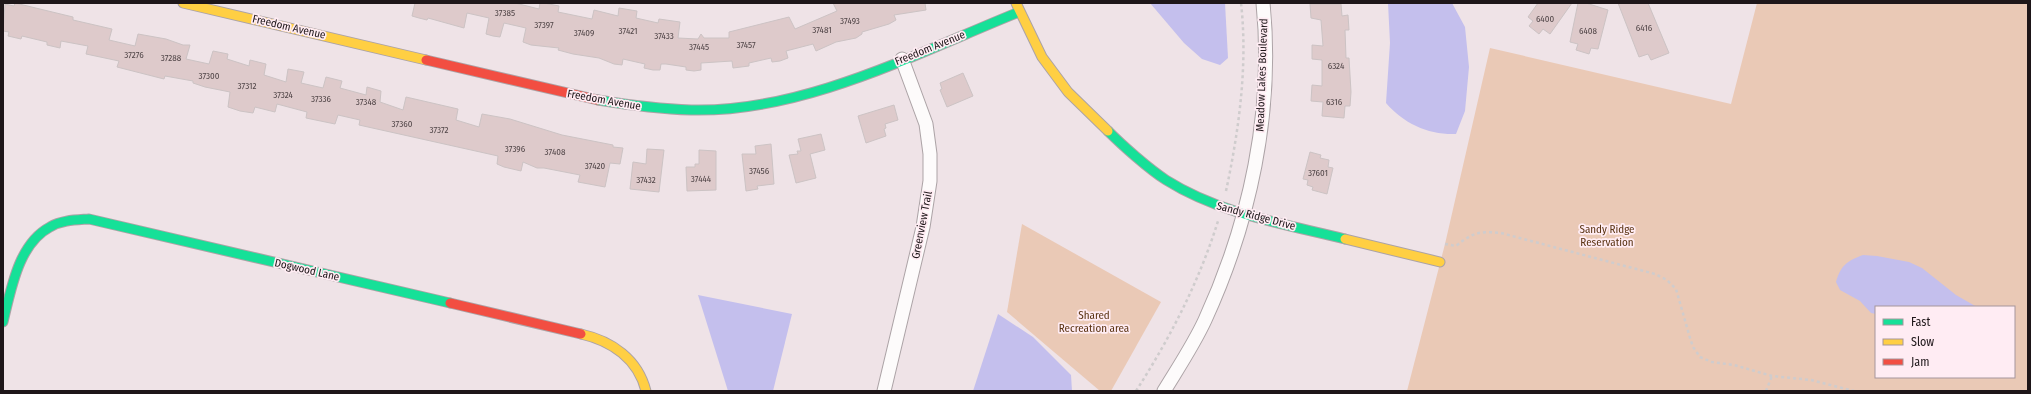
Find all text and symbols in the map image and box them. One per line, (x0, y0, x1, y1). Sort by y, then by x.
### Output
house number: 37385 (495, 8, 515, 18)
street label: Freedom Avenue (251, 12, 327, 42)
house number: 6400 (1536, 14, 1554, 24)
house number: 37493 (840, 16, 860, 26)
street label: Meadow Lakes Boulevard (1254, 18, 1270, 132)
house number: 37397 (534, 20, 554, 30)
house number: 6416 (1636, 23, 1653, 33)
house number: 37481 (812, 25, 832, 35)
house number: 37421 (619, 26, 637, 36)
house number: 6408 (1579, 26, 1598, 36)
house number: 37409 (574, 28, 594, 38)
street label: Freedom Avenue (893, 28, 967, 68)
house number: 37433 (654, 31, 674, 41)
house number: 37457 (736, 40, 756, 50)
house number: 37445 (689, 42, 709, 52)
house number: 37276 (124, 50, 144, 60)
house number: 37288 (161, 53, 182, 63)
house number: 6324 (1328, 61, 1345, 71)
house number: 37300 (198, 71, 220, 81)
house number: 37312 (238, 81, 256, 91)
street label: Freedom Avenue (566, 87, 642, 113)
house number: 37324 (273, 90, 294, 100)
house number: 37336 (311, 94, 332, 104)
house number: 37348 (356, 97, 377, 107)
house number: 6316 (1326, 97, 1343, 107)
house number: 37360 (392, 119, 413, 129)
house number: 37372 (429, 125, 449, 135)
house number: 37396 (505, 144, 526, 154)
house number: 37408 (545, 147, 566, 157)
house number: 37420 (585, 161, 605, 171)
house number: 37456 (749, 166, 770, 176)
house number: 37601 (1308, 168, 1328, 178)
house number: 37444 (691, 174, 712, 184)
house number: 37432 (636, 175, 656, 185)
street label: Greenview Trail (909, 190, 935, 260)
street label: Sandy Ridge Drive (1215, 199, 1297, 233)
park label: Sandy Ridge Reservation (1579, 223, 1635, 249)
street label: Dogwood Lane (273, 256, 341, 284)
legend (1875, 306, 2015, 378)
park label: Shared Recreation area (1059, 309, 1129, 335)
text: Fast (1911, 315, 1930, 329)
text: Slow (1911, 335, 1934, 349)
text: Jam (1911, 355, 1929, 369)

